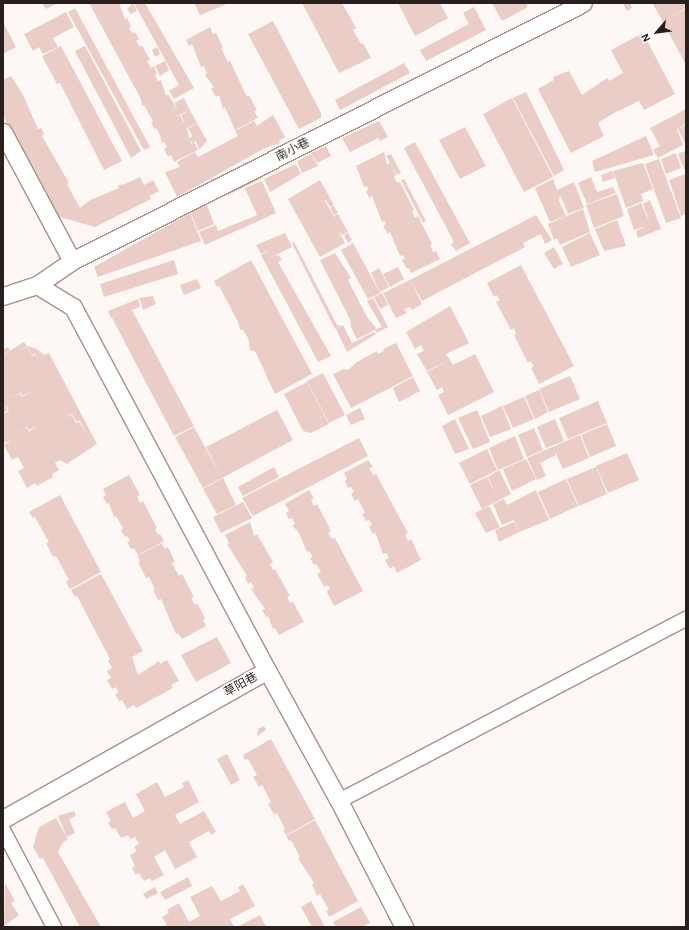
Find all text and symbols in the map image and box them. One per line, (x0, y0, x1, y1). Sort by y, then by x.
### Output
north arrow (637, 12, 677, 52)
text: N (639, 32, 653, 44)
street label: 南小巷 (274, 135, 312, 165)
street label: 草阳巷 (222, 670, 260, 700)

